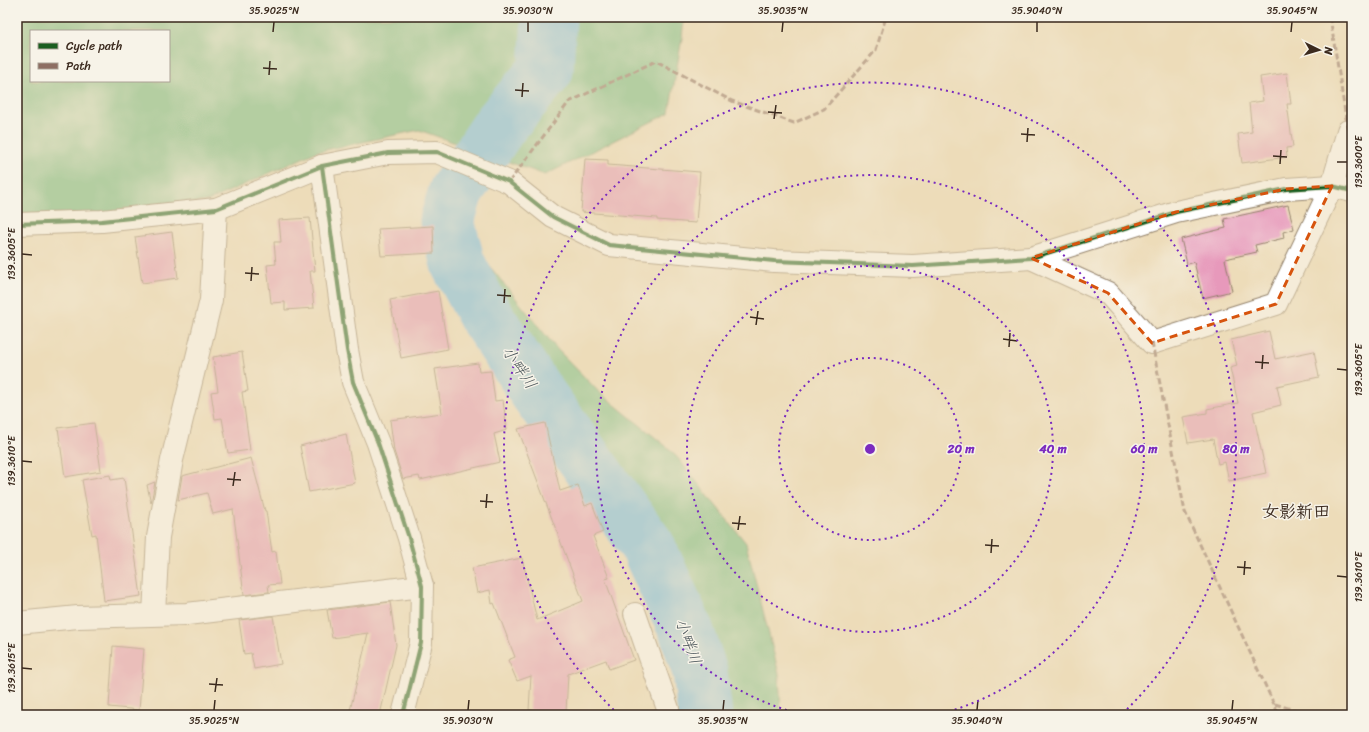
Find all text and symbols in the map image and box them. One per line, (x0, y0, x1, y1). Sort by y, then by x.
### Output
text: 35.9025°N (249, 2, 299, 20)
text: 35.9030°N (503, 2, 553, 20)
text: 35.9035°N (758, 2, 808, 20)
text: 35.9040°N (1012, 2, 1062, 20)
text: 35.9045°N (1267, 2, 1317, 20)
legend (30, 30, 170, 82)
north arrow (1299, 30, 1339, 70)
text: Cycle path (66, 35, 122, 57)
text: N (1319, 45, 1338, 56)
text: Path (66, 55, 91, 77)
text: 139.3600°E (1350, 134, 1368, 188)
text: 139.3605°E (3, 226, 21, 280)
water label: 小畔川 (494, 339, 545, 395)
text: 139.3605°E (1350, 342, 1368, 396)
text: 139.3610°E (3, 434, 21, 486)
text: 20 m (947, 438, 975, 460)
text: 40 m (1038, 438, 1067, 460)
text: 60 m (1130, 438, 1158, 460)
text: 80 m (1221, 438, 1250, 460)
centre of rings (863, 442, 877, 456)
district label: 女影新田 (1262, 496, 1330, 526)
text: 139.3610°E (1350, 550, 1368, 602)
water label: 小畔川 (667, 614, 710, 669)
text: 139.3615°E (3, 641, 21, 693)
text: 35.9025°N (189, 712, 239, 730)
text: 35.9030°N (443, 712, 493, 730)
text: 35.9035°N (698, 712, 748, 730)
text: 35.9040°N (952, 712, 1002, 730)
text: 35.9045°N (1207, 712, 1257, 730)

